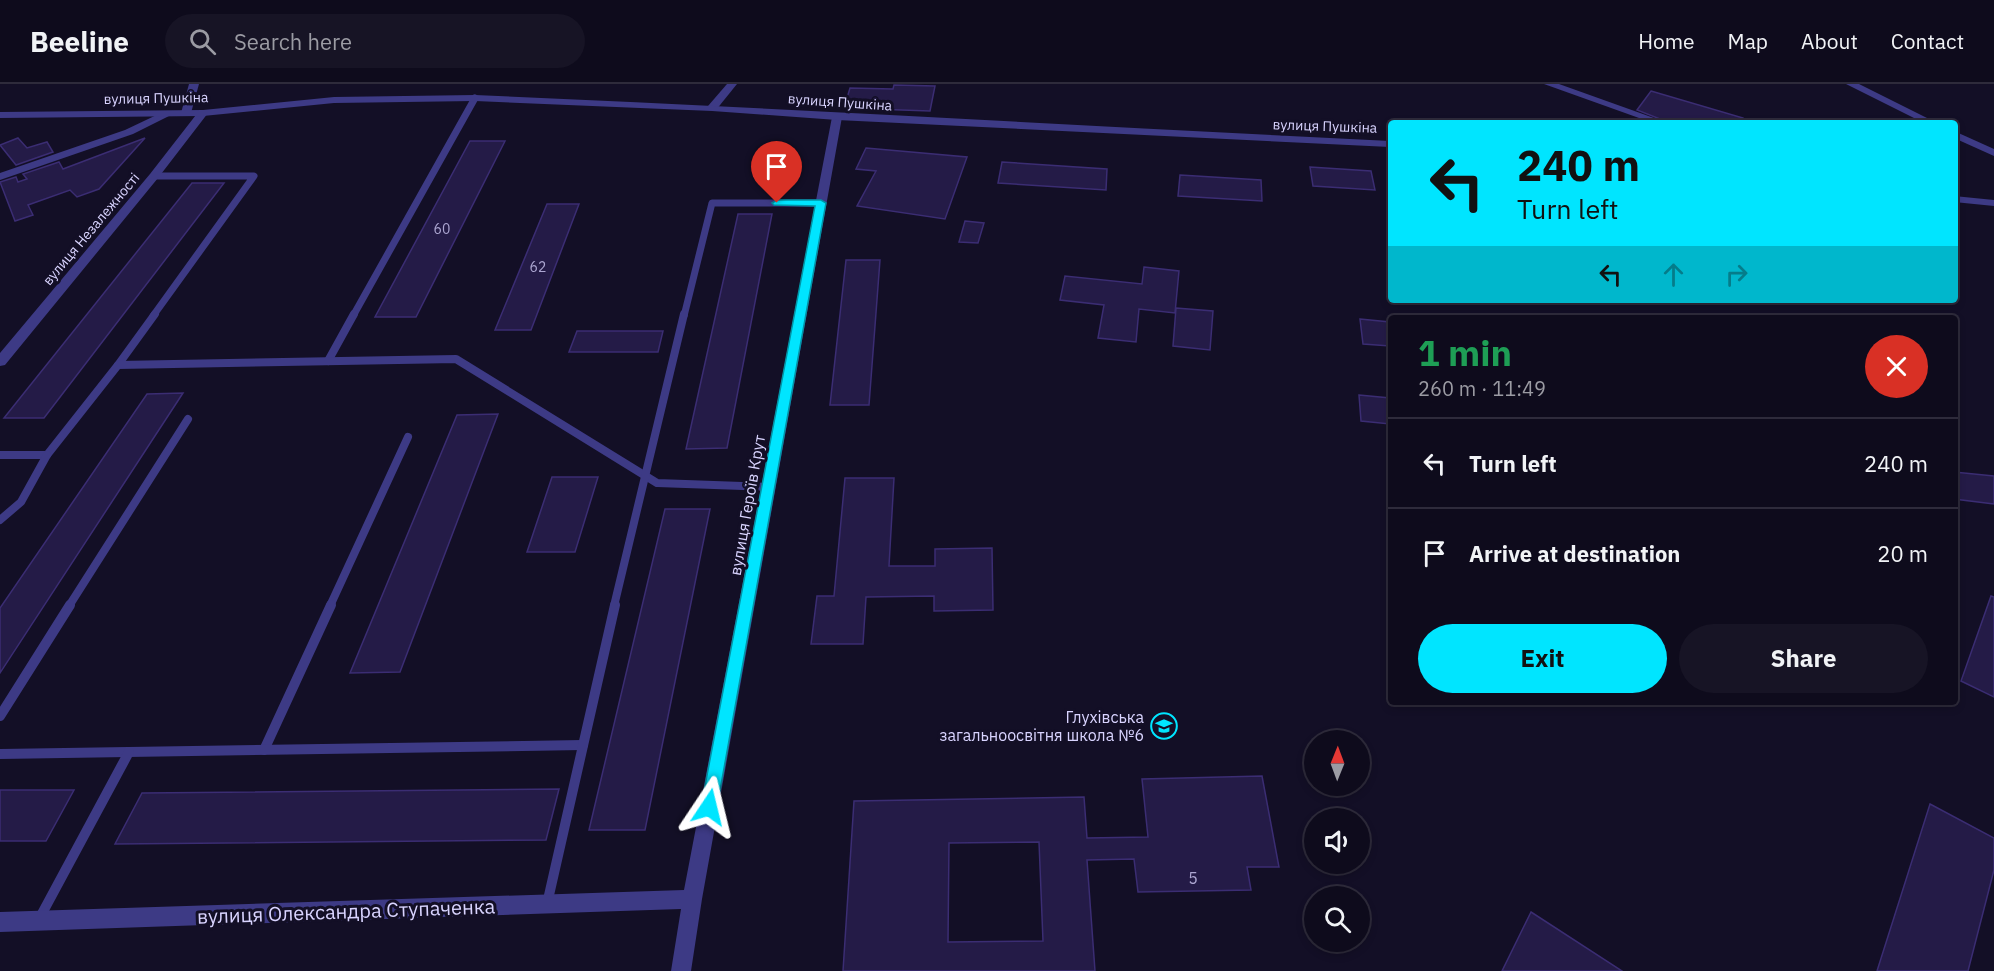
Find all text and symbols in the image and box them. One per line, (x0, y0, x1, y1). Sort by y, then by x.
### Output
search box (165, 14, 585, 68)
text: Beeline (30, 23, 129, 60)
icon: search (186, 25, 219, 58)
text: Search here (234, 27, 352, 56)
text: Home (1638, 27, 1695, 55)
text: Map (1728, 27, 1768, 55)
text: About (1801, 27, 1858, 55)
text: Contact (1891, 27, 1964, 55)
street label: вулиця Пушкіна (104, 88, 209, 108)
street label: вулиця Пушкіна (787, 89, 893, 115)
street label: вулиця Пушкіна (1272, 115, 1378, 137)
text: 240 m (1517, 138, 1640, 193)
pin (751, 141, 802, 203)
icon: left (1418, 144, 1496, 222)
icon: arrive (760, 150, 793, 183)
street label: вулиця Незалежності (39, 169, 143, 289)
text: Turn left (1517, 191, 1618, 226)
house number: 60 (434, 220, 450, 238)
house number: 62 (530, 258, 546, 276)
icon: left (1594, 258, 1627, 291)
icon: ahead (1657, 258, 1690, 291)
icon: right (1720, 258, 1753, 291)
text: 1 min (1418, 329, 1512, 376)
button: close (1865, 335, 1928, 398)
text: 260 m · 11:49 (1418, 375, 1546, 402)
street label: вулиця Героїв Крут (725, 433, 769, 577)
icon: left (1418, 447, 1451, 480)
text: Turn left (1469, 449, 1557, 478)
text: 240 m (1864, 449, 1928, 478)
icon: arrive (1418, 537, 1451, 570)
text: Arrive at destination (1469, 539, 1680, 568)
text: 20 m (1877, 539, 1928, 568)
button: Exit (1418, 624, 1667, 693)
button: Share (1679, 624, 1928, 693)
place label: Глухівська загальноосвітня школа №6 (940, 707, 1144, 745)
school or university icon: Глухівська загальноосвітня школа №6 (1149, 711, 1179, 741)
north arrow (1304, 730, 1370, 796)
map controls (1304, 730, 1370, 952)
position arrow (677, 775, 741, 839)
button: sound (1304, 808, 1370, 874)
house number: 5 (1188, 868, 1198, 888)
button: search (1304, 886, 1370, 952)
street label: вулиця Олександра Ступаченка (196, 892, 496, 930)

